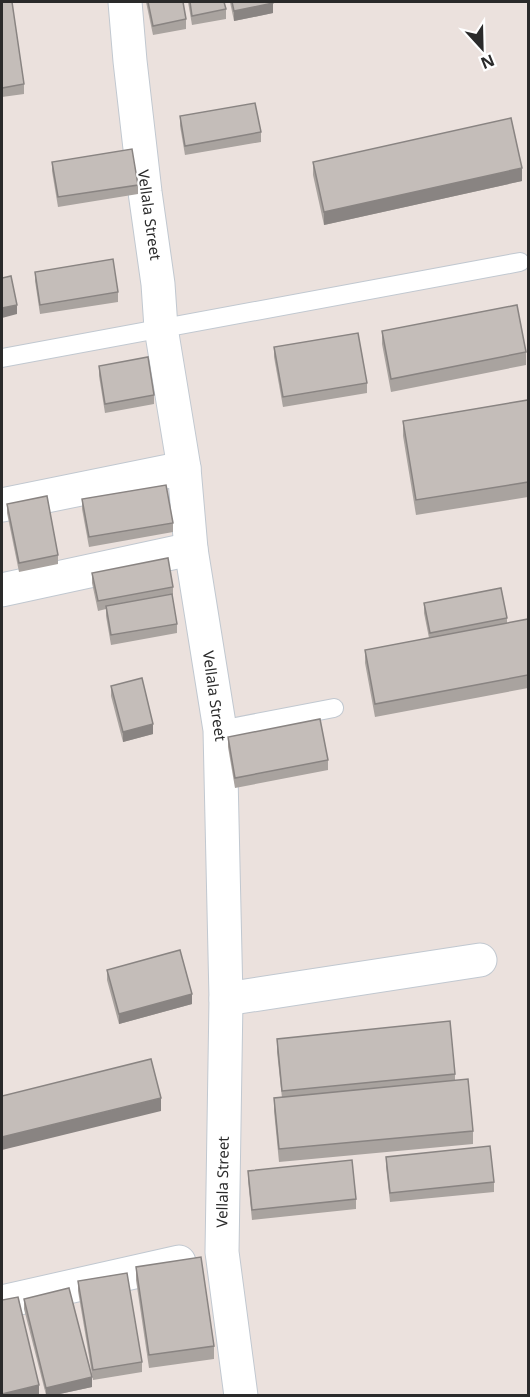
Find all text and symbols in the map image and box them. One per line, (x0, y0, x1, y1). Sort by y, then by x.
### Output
north arrow (452, 18, 512, 78)
text: N (477, 49, 498, 75)
street label: Vellala Street (134, 168, 166, 262)
street label: Vellala Street (199, 649, 231, 743)
street label: Vellala Street (211, 1136, 233, 1228)

